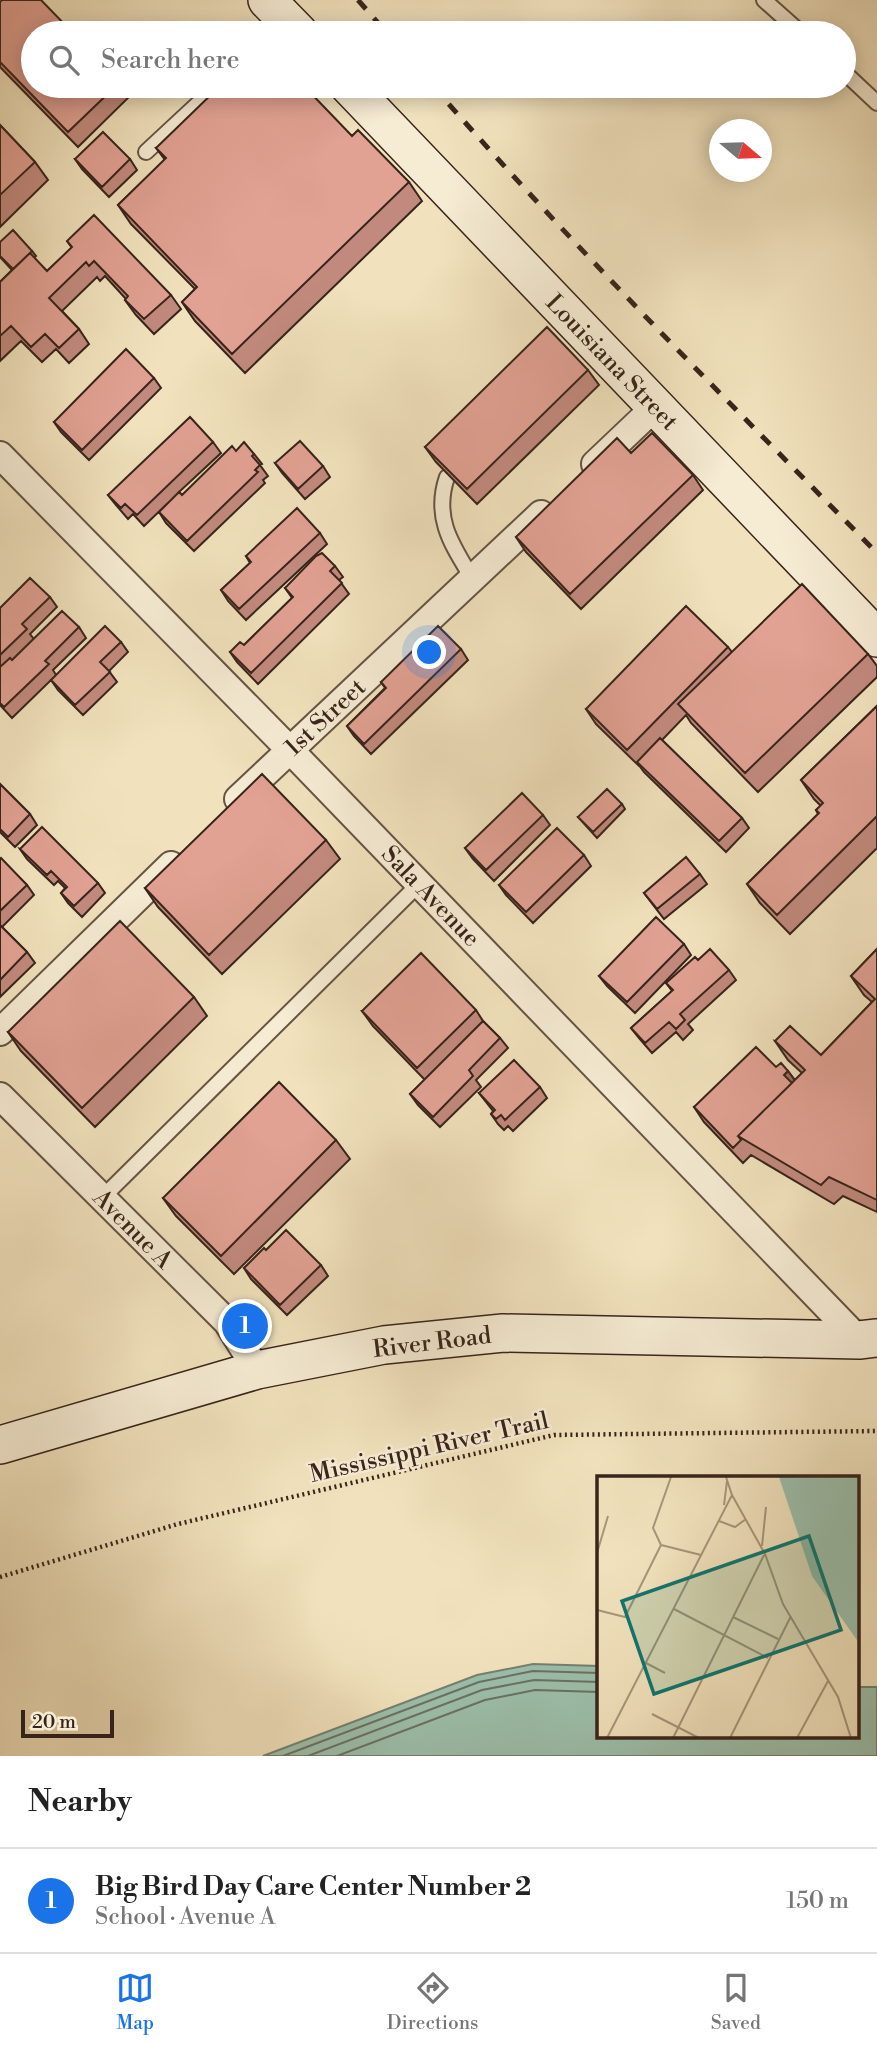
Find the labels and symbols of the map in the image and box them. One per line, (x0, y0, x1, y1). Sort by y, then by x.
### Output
north arrow (709, 119, 772, 182)
street label: Louisiana Street (539, 288, 684, 438)
your location (412, 635, 446, 669)
street label: 1st Street (279, 672, 373, 763)
street label: Sala Avenue (375, 840, 486, 954)
street label: Avenue A (85, 1183, 179, 1276)
pin: 1 (222, 1300, 268, 1352)
street label: River Road (371, 1321, 493, 1365)
street label: Mississippi River Trail (307, 1406, 552, 1490)
inset map (597, 1476, 860, 1738)
scale bar (21, 1707, 114, 1739)

